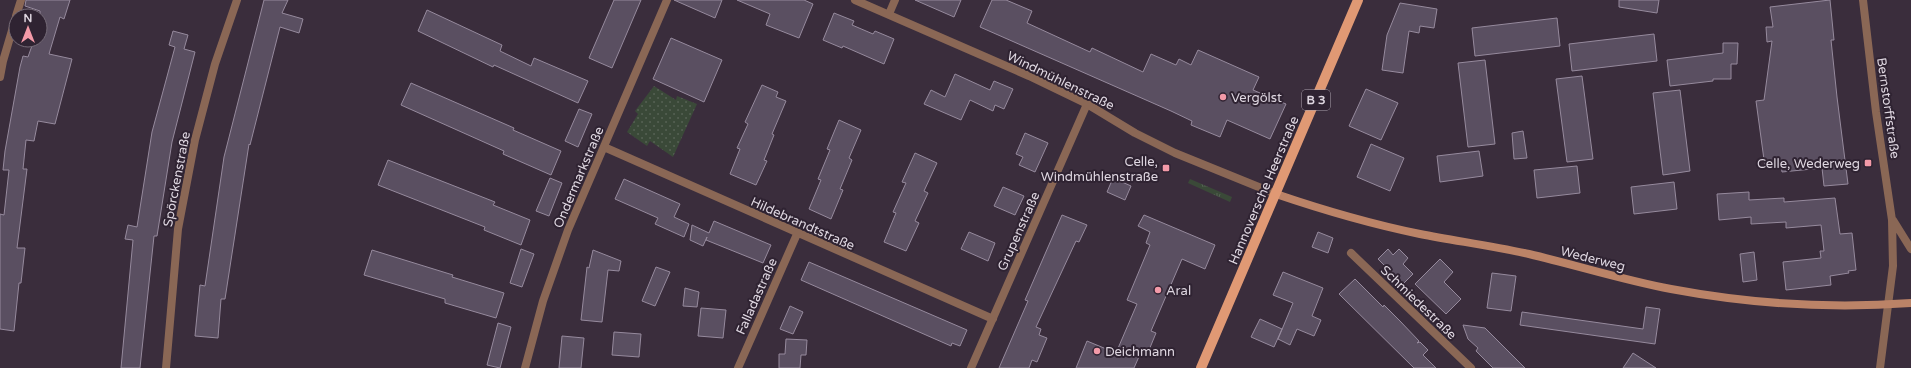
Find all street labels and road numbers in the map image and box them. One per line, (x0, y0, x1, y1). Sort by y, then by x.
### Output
street label: Windmühlenstraße (1004, 48, 1117, 114)
street label: Bernstorffstraße (1873, 57, 1903, 160)
road number: B 3 (1302, 90, 1330, 110)
street label: Hannoversche Heerstraße (1225, 114, 1302, 267)
street label: Ondermarkstraße (550, 124, 608, 231)
street label: Spörckenstraße (160, 130, 194, 228)
street label: Grupenstraße (994, 189, 1043, 273)
street label: Hildebrandtstraße (748, 194, 857, 254)
street label: Wederweg (1559, 243, 1627, 275)
street label: Falladastraße (733, 256, 781, 337)
street label: Schmiedestraße (1377, 262, 1460, 343)

